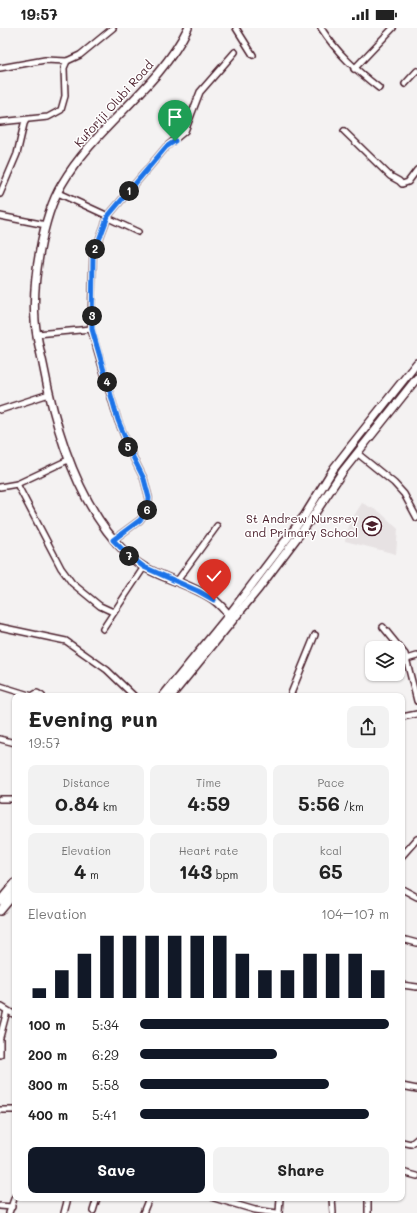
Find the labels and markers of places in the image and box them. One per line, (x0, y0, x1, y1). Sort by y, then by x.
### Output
pin (158, 100, 192, 141)
pin: 1 (119, 181, 139, 201)
pin: 2 (85, 239, 105, 259)
pin: 3 (82, 306, 102, 326)
pin: 4 (97, 372, 117, 392)
pin: 5 (118, 437, 138, 457)
pin: 6 (137, 500, 157, 520)
place label: St Andrew Nursrey and Primary School (244, 510, 358, 540)
school or university icon: St Andrew Nursrey and Primary School (361, 515, 383, 537)
pin: 7 (119, 546, 139, 566)
pin (197, 559, 231, 600)

